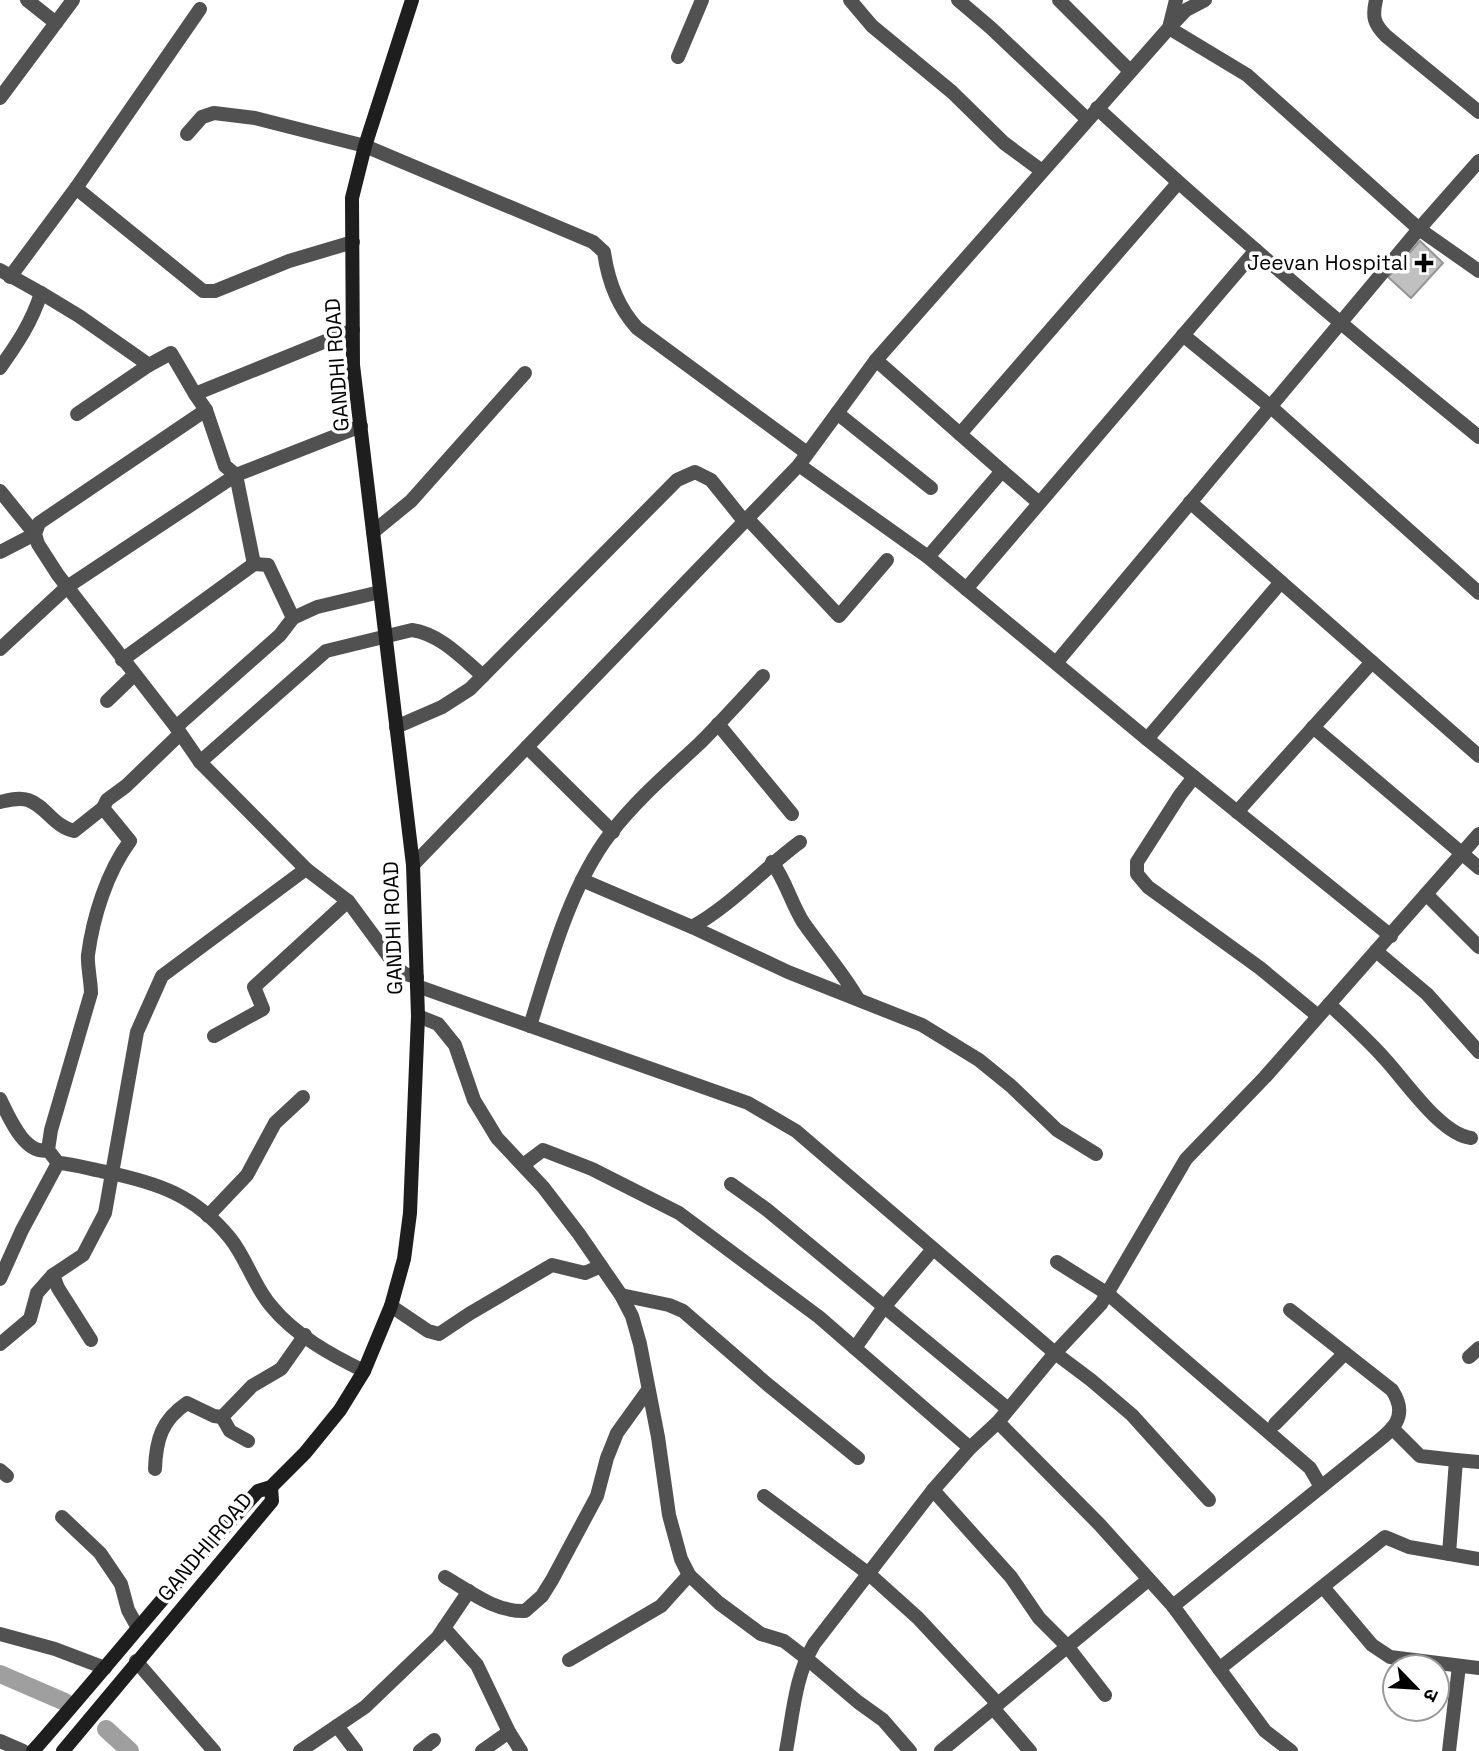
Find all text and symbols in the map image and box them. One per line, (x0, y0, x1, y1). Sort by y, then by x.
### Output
place label: Jeevan Hospital (1247, 249, 1408, 276)
marker: Jeevan Hospital (1414, 253, 1434, 273)
street label: GANDHI ROAD (318, 297, 355, 433)
street label: GANDHI ROAD (377, 861, 408, 995)
street label: GANDHI ROAD (151, 1487, 258, 1606)
north arrow (1381, 1653, 1451, 1723)
text: उ (1417, 1685, 1445, 1706)

